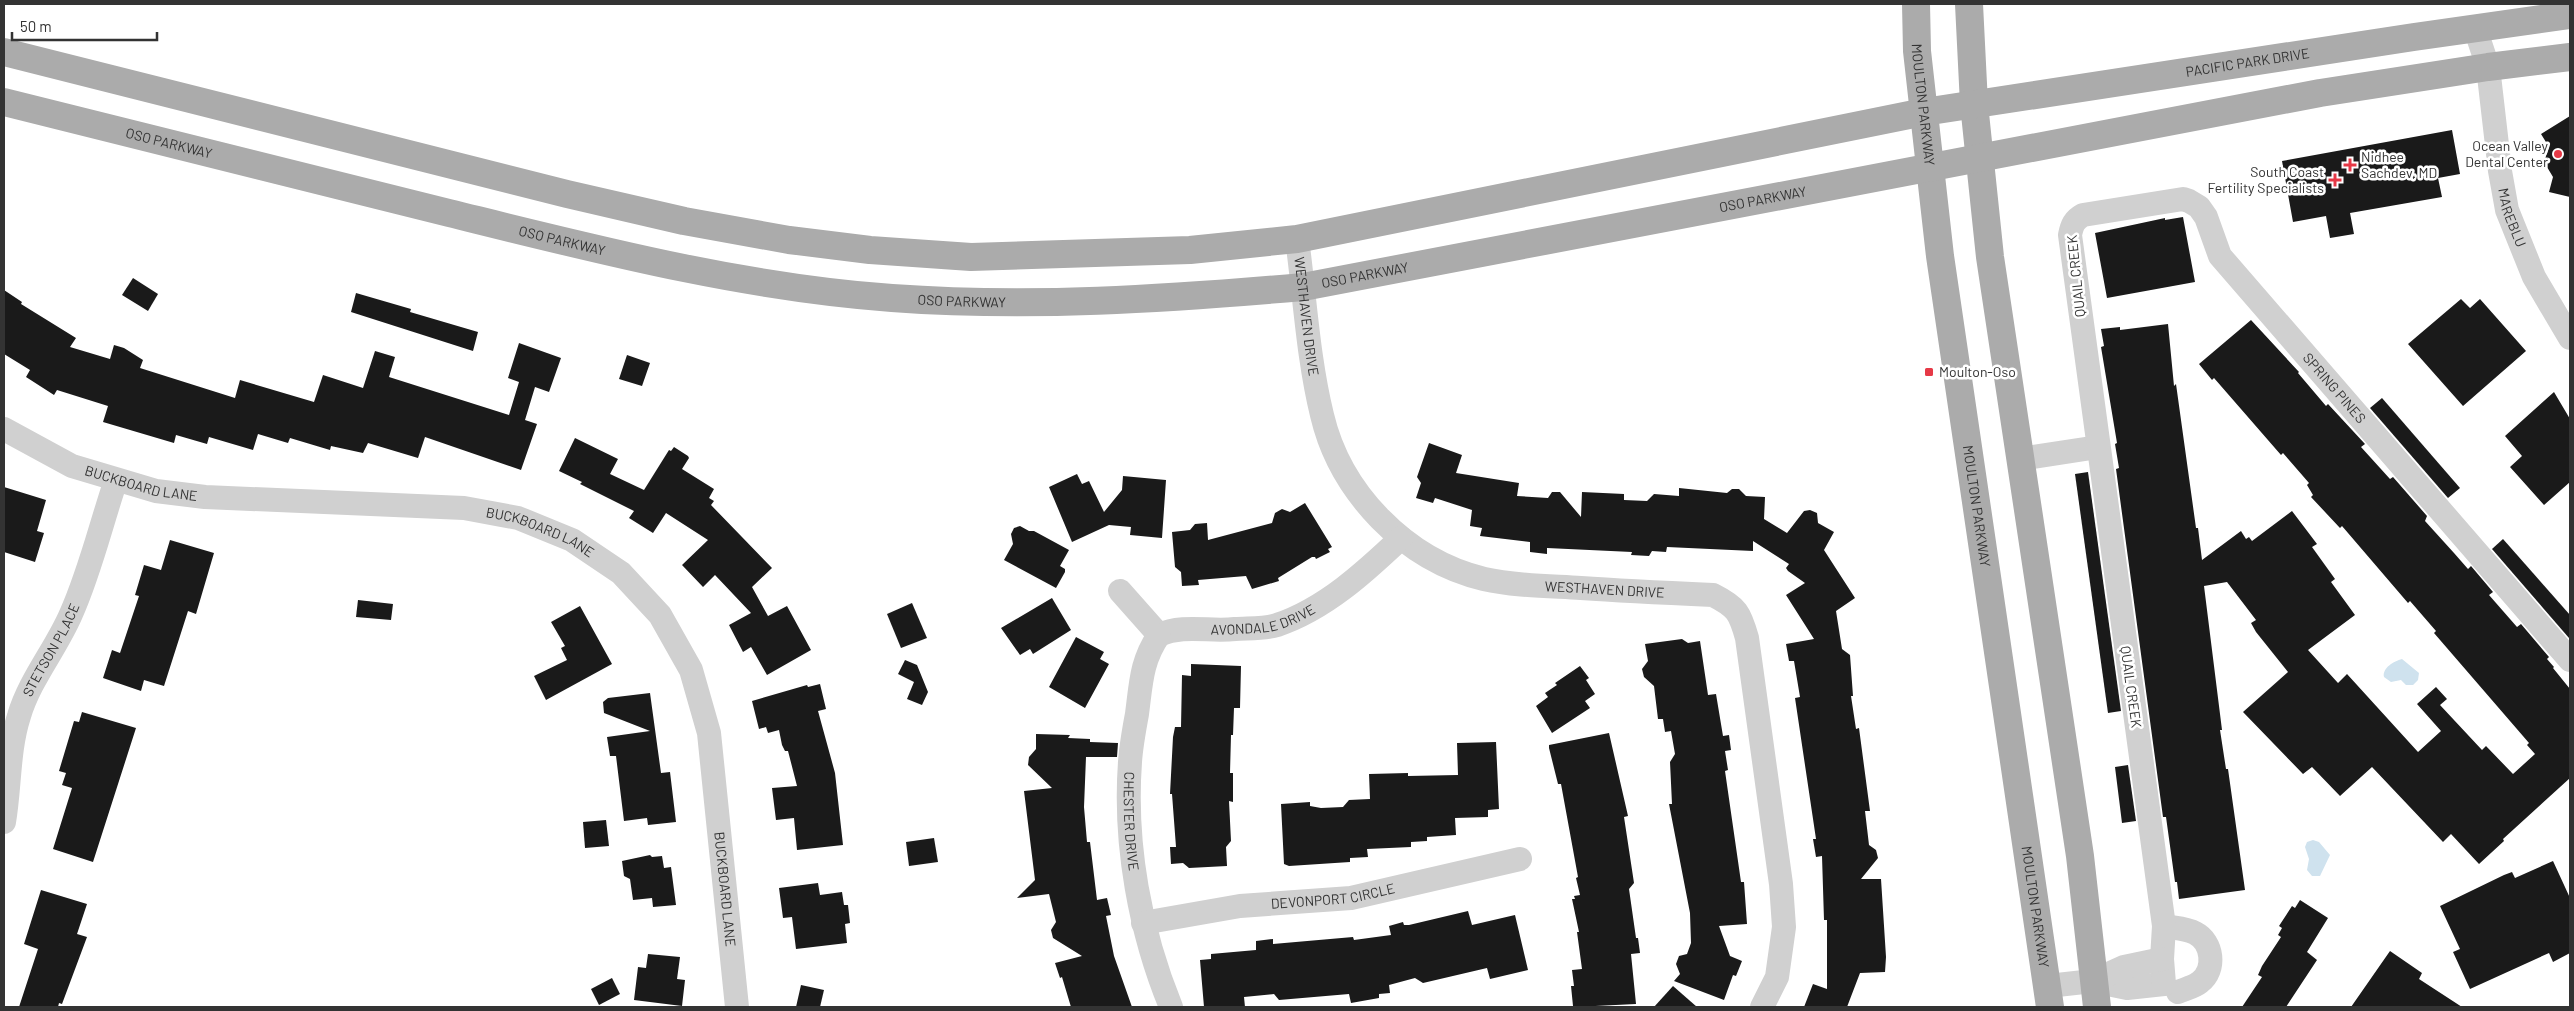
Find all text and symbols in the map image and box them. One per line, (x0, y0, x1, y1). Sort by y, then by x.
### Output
scale bar (12, 10, 158, 42)
text: 50 m (20, 17, 52, 35)
street label: MOULTON PARKWAY (1909, 43, 1939, 167)
street label: PACIFIC PARK DRIVE (2184, 44, 2311, 80)
street label: OSO PARKWAY (124, 124, 214, 162)
place label: Ocean Valley Dental Center (2465, 137, 2549, 170)
place label: Nidhee Sachdev, MD (2361, 148, 2437, 181)
marker: Ocean Valley Dental Center (2552, 148, 2564, 160)
marker: Nidhee Sachdev, MD (2343, 158, 2357, 172)
place label: South Coast Fertility Specialists (2207, 163, 2324, 196)
marker: South Coast Fertility Specialists (2328, 173, 2342, 187)
street label: OSO PARKWAY (1718, 182, 1808, 215)
street label: MAREBLU (2495, 187, 2530, 249)
street label: OSO PARKWAY (517, 222, 607, 259)
street label: QUAIL CREEK (2063, 234, 2088, 318)
street label: WESTHAVEN DRIVE (1291, 256, 1323, 377)
street label: OSO PARKWAY (1320, 258, 1410, 291)
street label: OSO PARKWAY (917, 291, 1006, 310)
street label: SPRING PINES (2300, 349, 2370, 426)
place label: Moulton-Oso (1939, 363, 2016, 380)
marker: Moulton-Oso (1923, 366, 1935, 378)
street label: MOULTON PARKWAY (1960, 444, 1994, 568)
street label: BUCKBOARD LANE (83, 461, 199, 504)
street label: BUCKBOARD LANE (485, 503, 598, 561)
street label: WESTHAVEN DRIVE (1544, 577, 1665, 601)
street label: AVONDALE DRIVE (1211, 600, 1318, 638)
street label: STETSON PLACE (19, 601, 83, 699)
street label: QUAIL CREEK (2117, 645, 2146, 729)
street label: CHESTER DRIVE (1121, 771, 1143, 872)
street label: BUCKBOARD LANE (711, 831, 740, 948)
street label: MOULTON PARKWAY (2018, 845, 2053, 969)
street label: DEVONPORT CIRCLE (1270, 879, 1397, 912)

